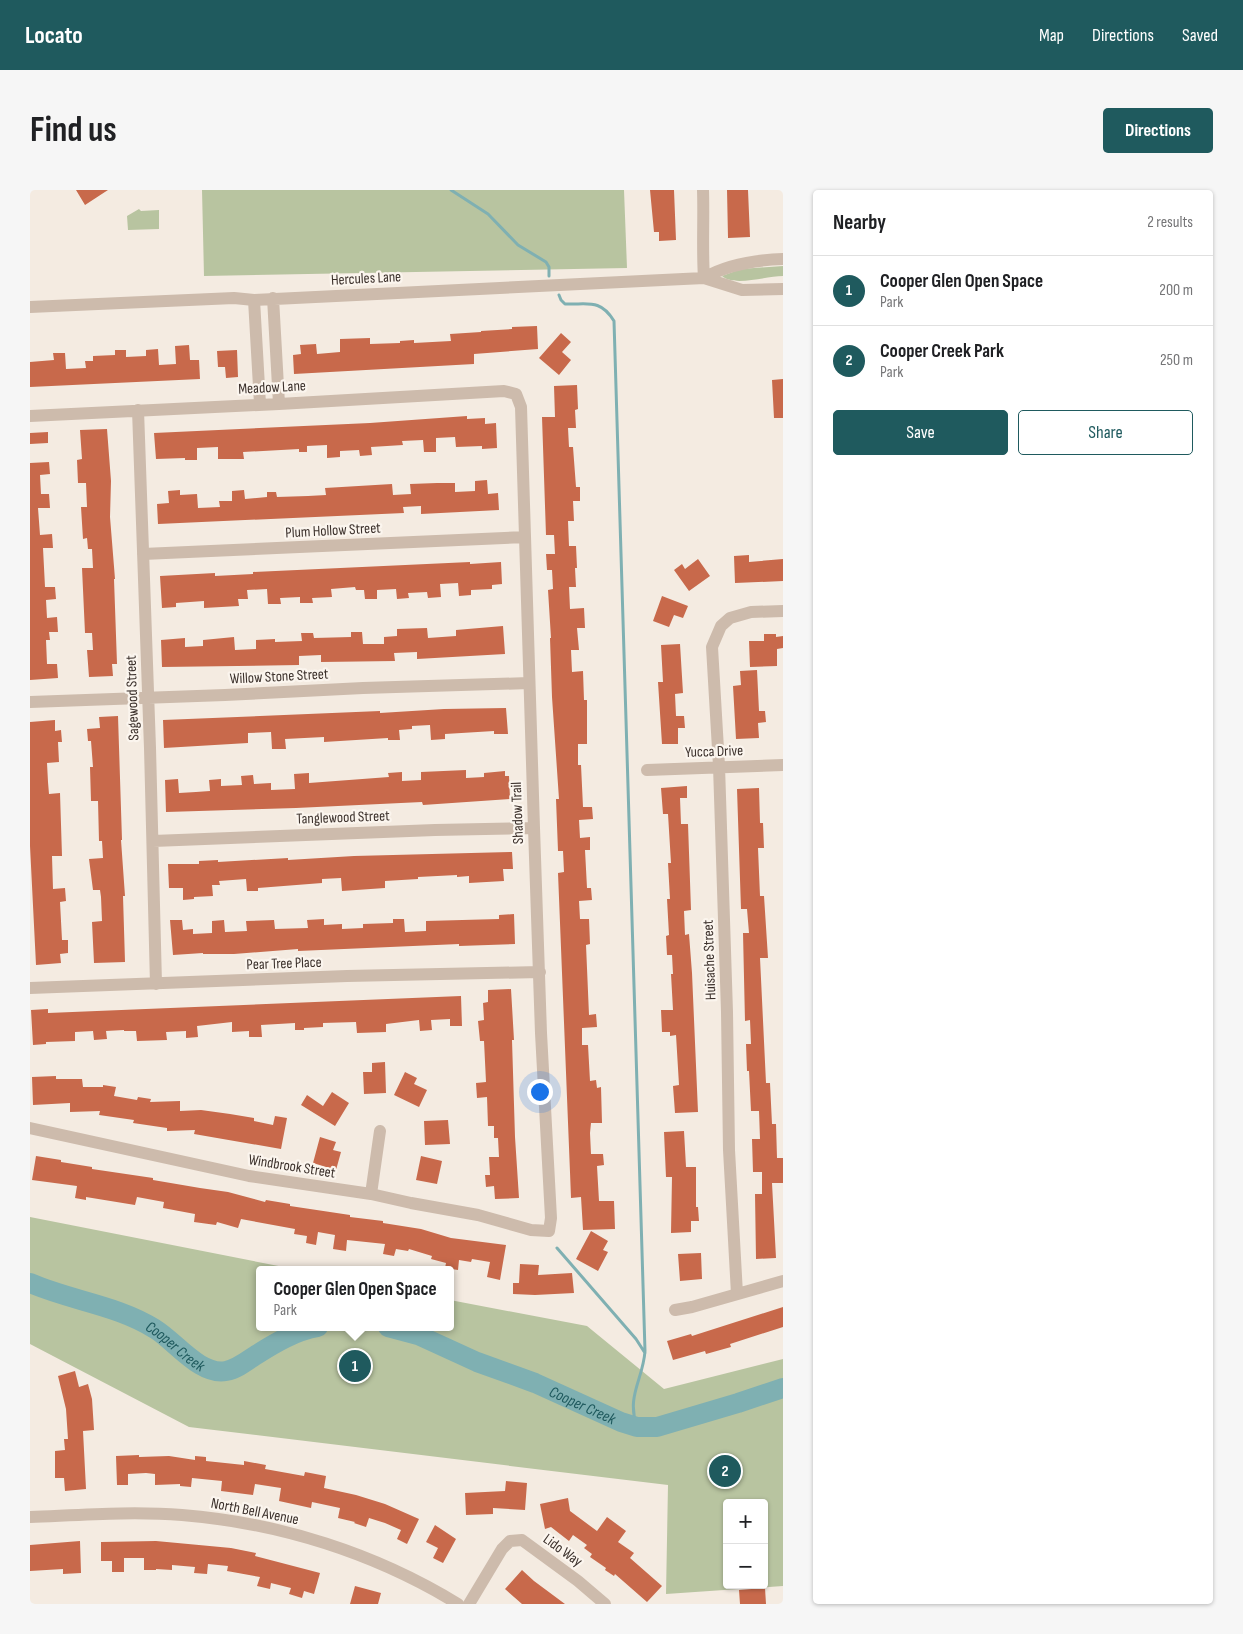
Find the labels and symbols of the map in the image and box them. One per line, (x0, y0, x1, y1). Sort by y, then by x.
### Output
street label: Hercules Lane (330, 267, 402, 290)
street label: Meadow Lane (238, 376, 306, 399)
street label: Plum Hollow Street (285, 518, 382, 542)
street label: Sagewood Street (122, 655, 143, 741)
street label: Willow Stone Street (229, 664, 329, 689)
street label: Yucca Drive (685, 741, 743, 762)
street label: Shadow Trail (507, 782, 528, 844)
street label: Tanglewood Street (296, 806, 390, 829)
street label: Huisache Street (699, 919, 720, 1000)
street label: Pear Tree Place (246, 953, 322, 974)
your location (527, 1079, 553, 1105)
street label: Windbrook Street (247, 1150, 337, 1183)
water label: Cooper Creek (142, 1318, 209, 1377)
pin: 1 (339, 1347, 371, 1385)
water label: Cooper Creek (546, 1383, 619, 1430)
pin: 2 (709, 1452, 741, 1490)
street label: North Bell Avenue (209, 1494, 300, 1529)
street label: Lido Way (539, 1530, 586, 1571)

